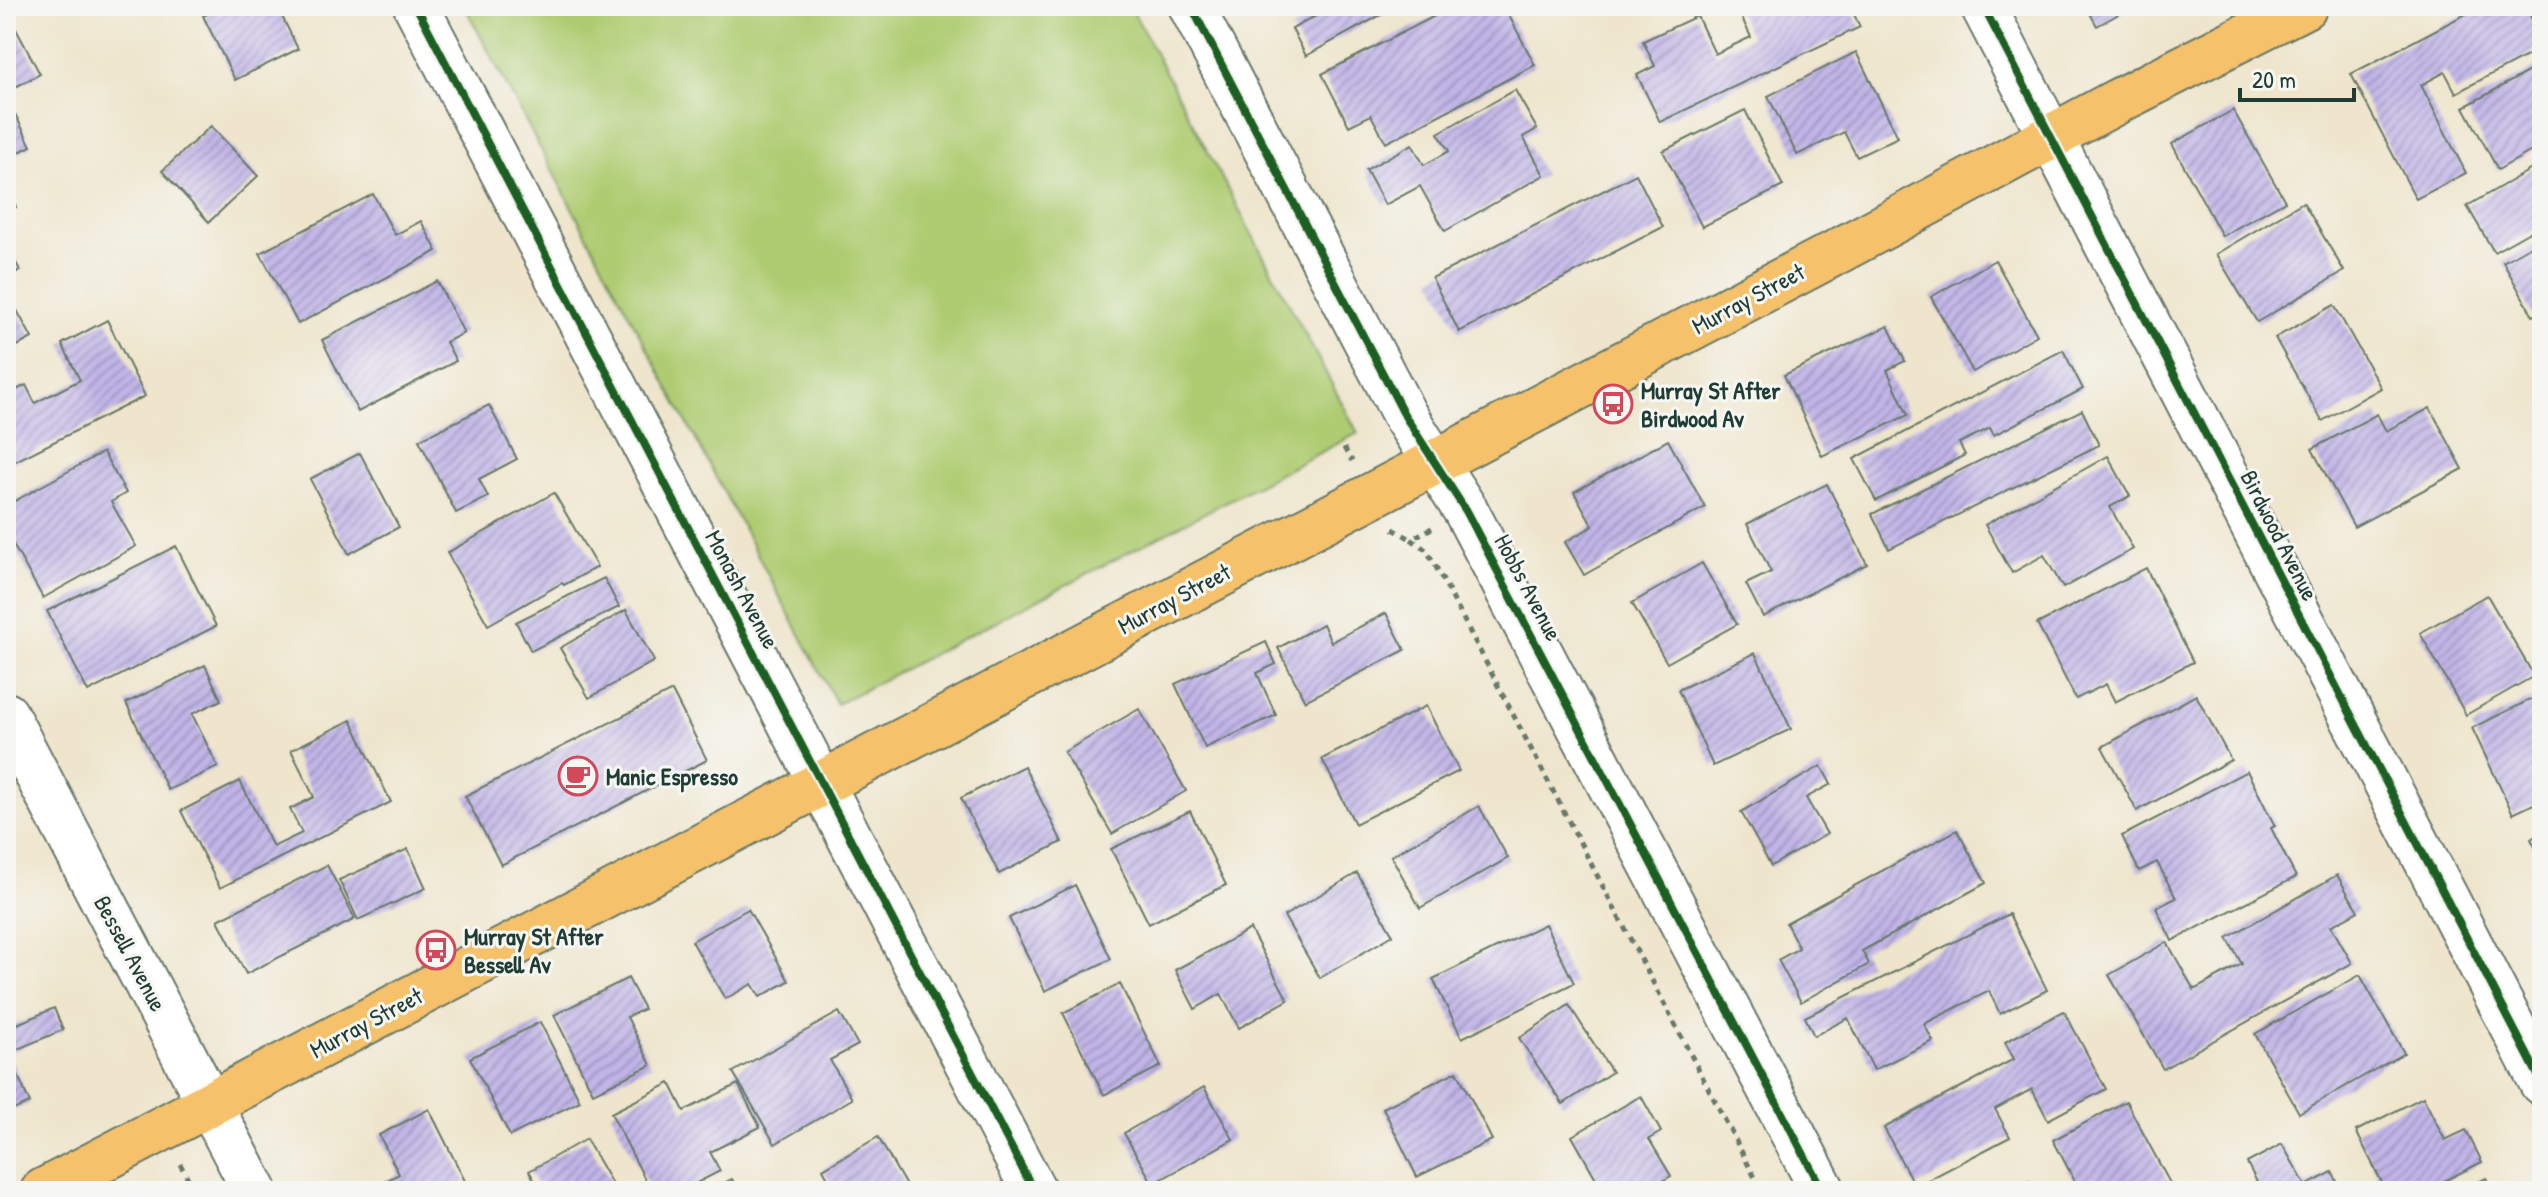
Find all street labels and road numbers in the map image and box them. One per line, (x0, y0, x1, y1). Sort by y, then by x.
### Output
street label: Murray Street (1686, 255, 1811, 341)
street label: Birdwood Avenue (2233, 464, 2327, 606)
street label: Monash Avenue (698, 524, 788, 654)
street label: Hobbs Avenue (1488, 528, 1571, 646)
street label: Murray Street (1112, 555, 1237, 641)
street label: Bessell Avenue (87, 890, 175, 1017)
street label: Murray Street (304, 979, 429, 1065)

